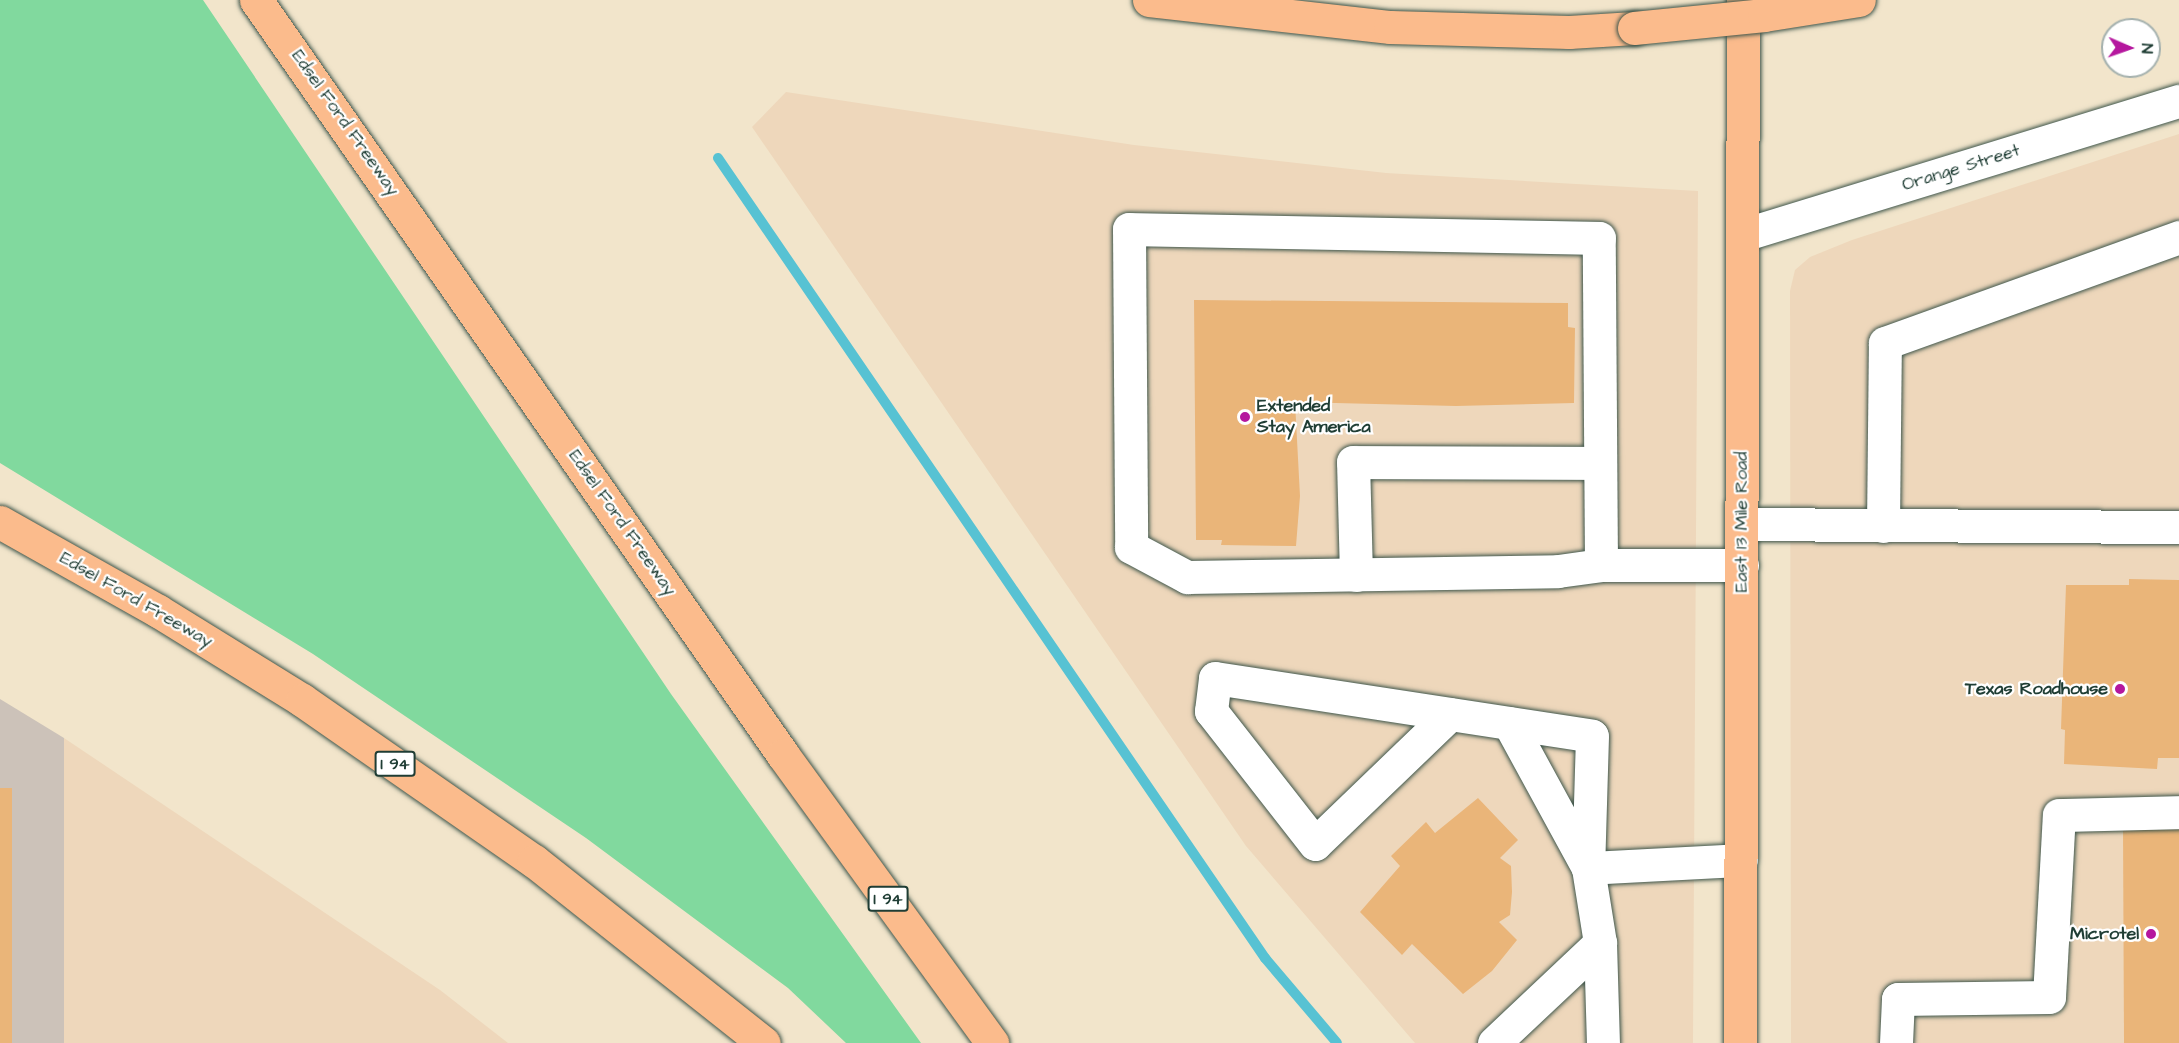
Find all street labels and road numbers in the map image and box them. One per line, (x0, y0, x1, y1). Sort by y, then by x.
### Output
street label: Edsel Ford Freeway (287, 46, 403, 200)
street label: Orange Street (1900, 140, 2022, 196)
street label: Edsel Ford Freeway (564, 446, 680, 600)
street label: East 13 Mile Road (1731, 452, 1753, 592)
street label: Edsel Ford Freeway (56, 547, 216, 653)
road number: I 94 (374, 751, 416, 777)
road number: I 94 (867, 886, 909, 912)

